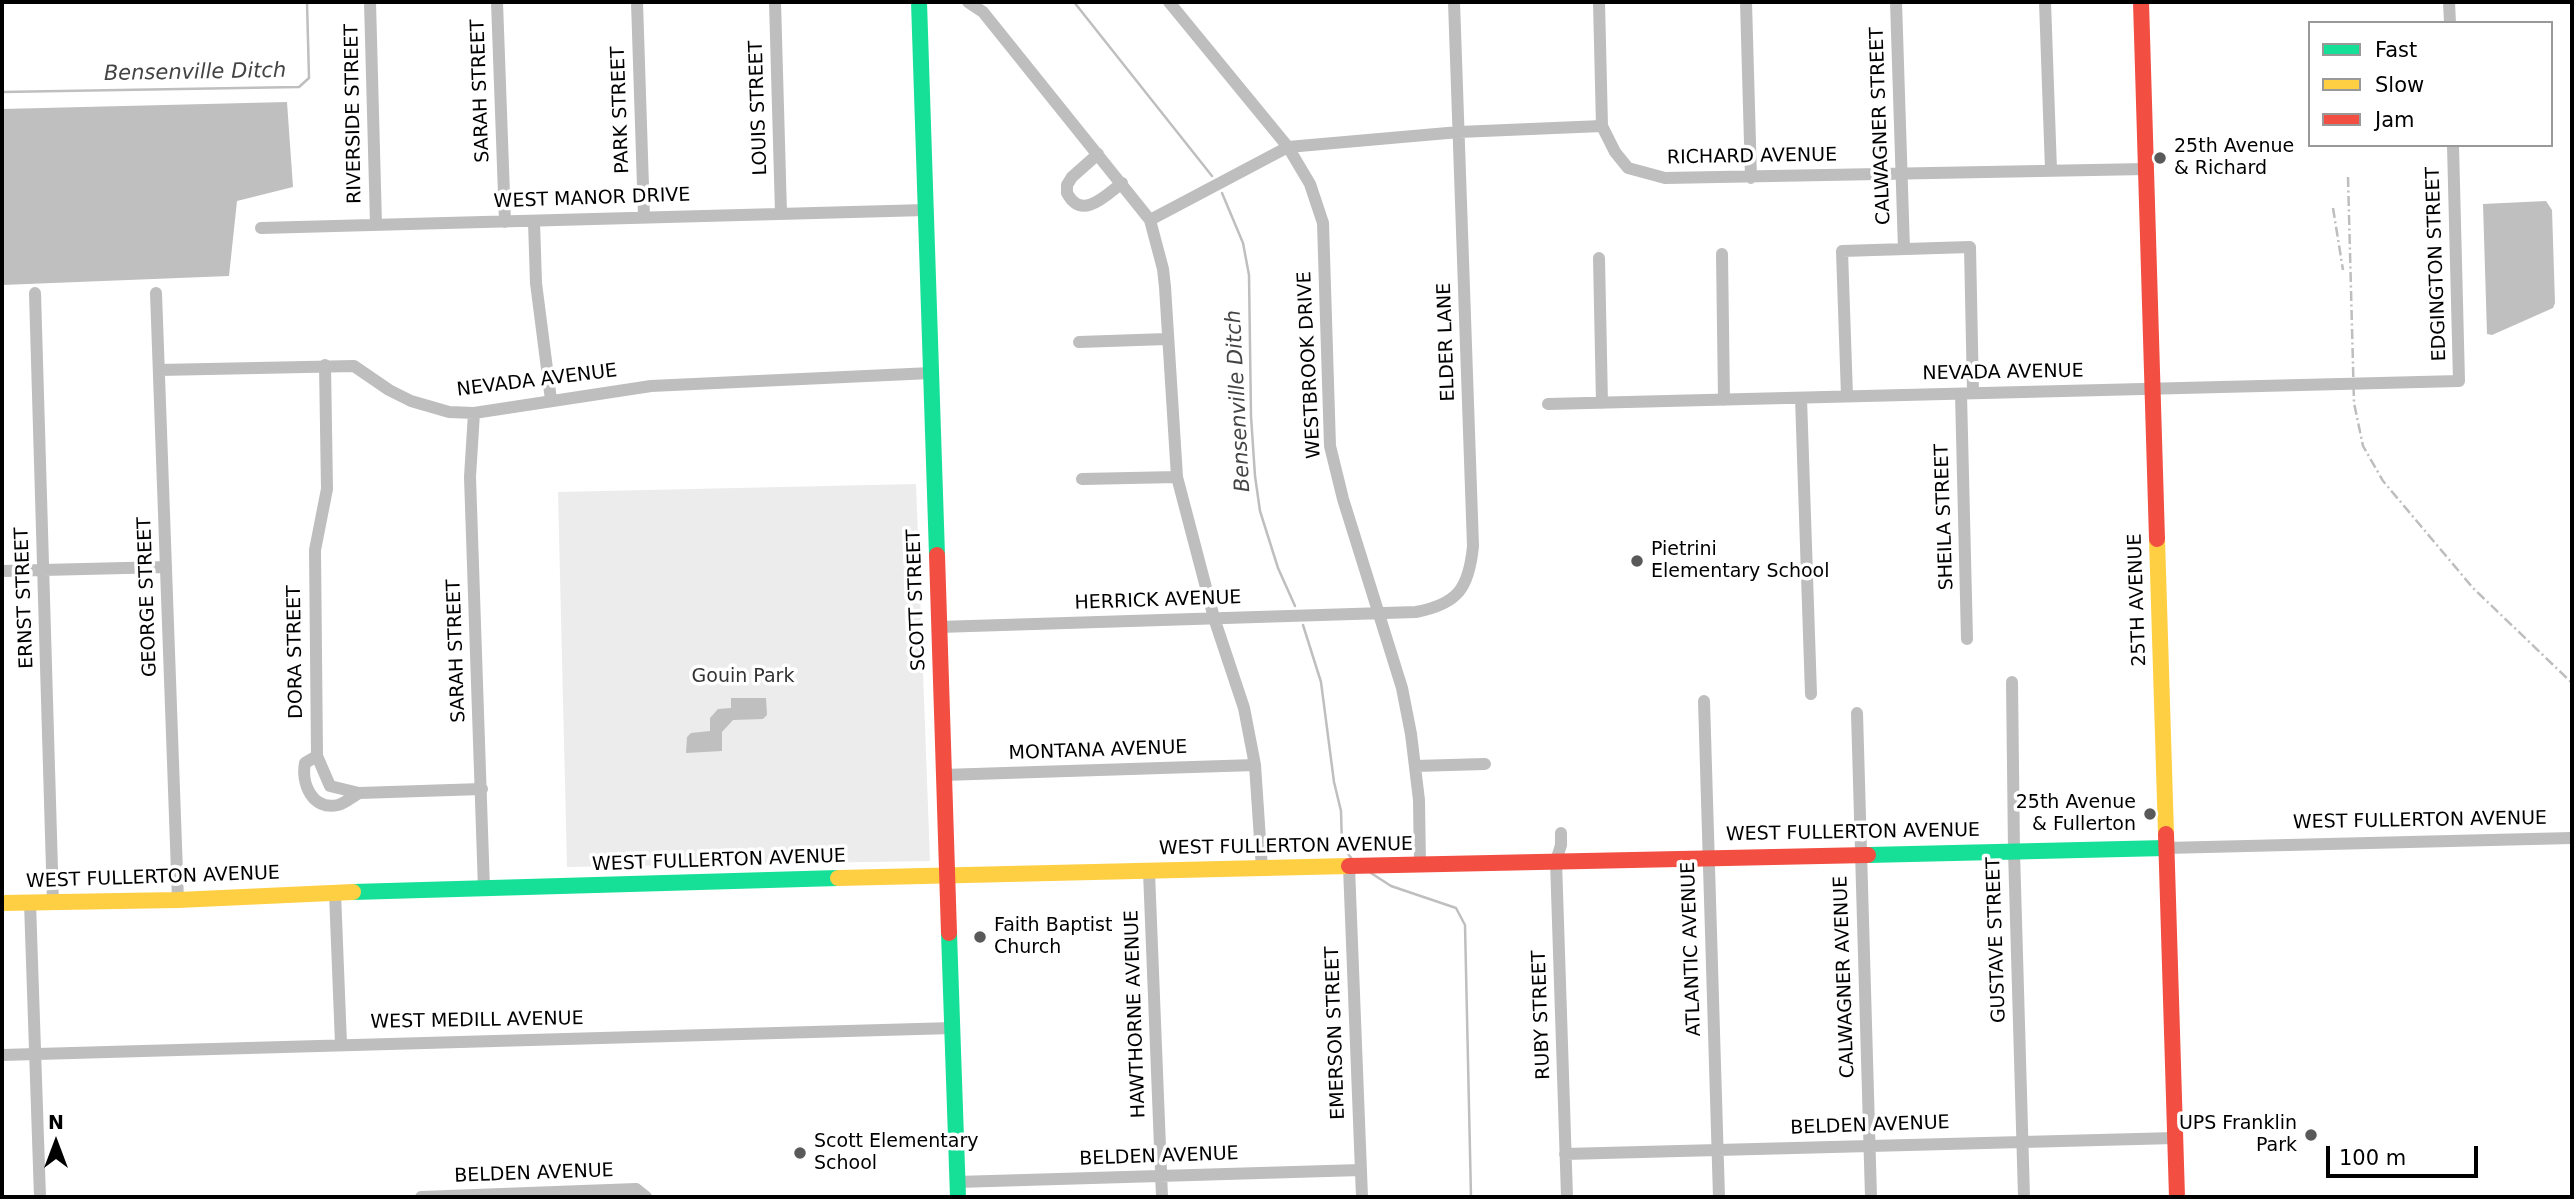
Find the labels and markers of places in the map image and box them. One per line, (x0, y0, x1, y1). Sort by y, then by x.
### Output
place label: 25th Avenue & Richard (2174, 136, 2294, 180)
marker: 25th Avenue & Richard (2152, 150, 2168, 166)
place label: Pietrini Elementary School (1651, 539, 1829, 583)
marker: Pietrini Elementary School (1629, 553, 1645, 569)
place label: 25th Avenue & Fullerton (2016, 792, 2136, 836)
marker: 25th Avenue & Fullerton (2142, 806, 2158, 822)
place label: Faith Baptist Church (994, 915, 1112, 959)
marker: Faith Baptist Church (972, 929, 988, 945)
place label: UPS Franklin Park (2179, 1113, 2297, 1157)
marker: UPS Franklin Park (2303, 1127, 2319, 1143)
place label: Scott Elementary School (814, 1131, 978, 1175)
marker: Scott Elementary School (792, 1145, 808, 1161)

